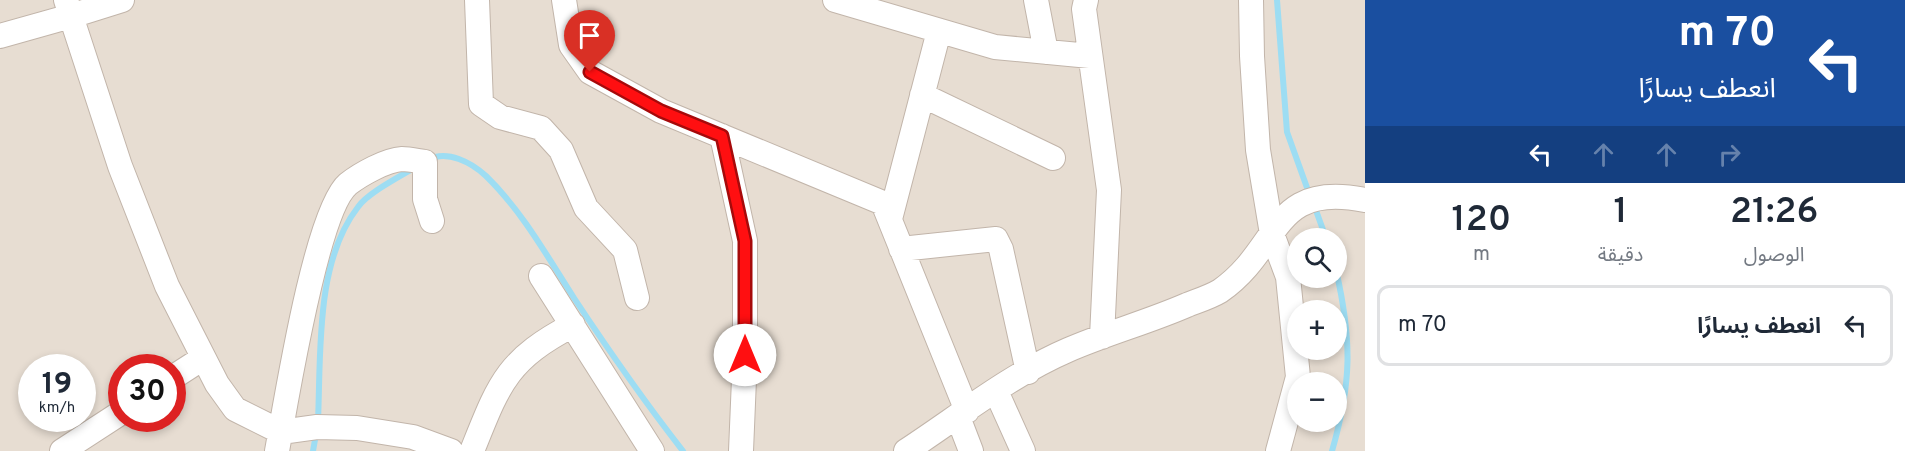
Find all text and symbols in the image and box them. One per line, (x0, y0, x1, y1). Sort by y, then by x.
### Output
text: 70 m (1678, 8, 1776, 61)
pin (564, 10, 615, 72)
icon: arrive (573, 19, 606, 52)
icon: left (1797, 24, 1875, 102)
text: انعطف يسارًا (1639, 73, 1776, 107)
icon: left (1524, 138, 1557, 171)
icon: ahead (1587, 138, 1620, 171)
icon: ahead (1650, 138, 1683, 171)
icon: right (1713, 138, 1746, 171)
text: 1 (1614, 190, 1628, 236)
text: 21:26 (1730, 190, 1818, 236)
text: 120 (1452, 198, 1511, 244)
map controls (1287, 228, 1347, 432)
button: search (1287, 228, 1347, 288)
text: m (1473, 242, 1490, 268)
text: دقيقة (1598, 243, 1643, 269)
text: الوصول (1744, 243, 1805, 269)
button: + (1287, 300, 1347, 360)
icon: left (1839, 309, 1872, 342)
text: 70 m (1398, 312, 1447, 339)
text: انعطف يسارًا (1697, 314, 1821, 341)
position arrow (713, 323, 777, 387)
speed limit sign: 30 (108, 354, 186, 432)
text: 19 (42, 367, 72, 404)
button: − (1287, 372, 1347, 432)
text: km/h (39, 399, 75, 418)

